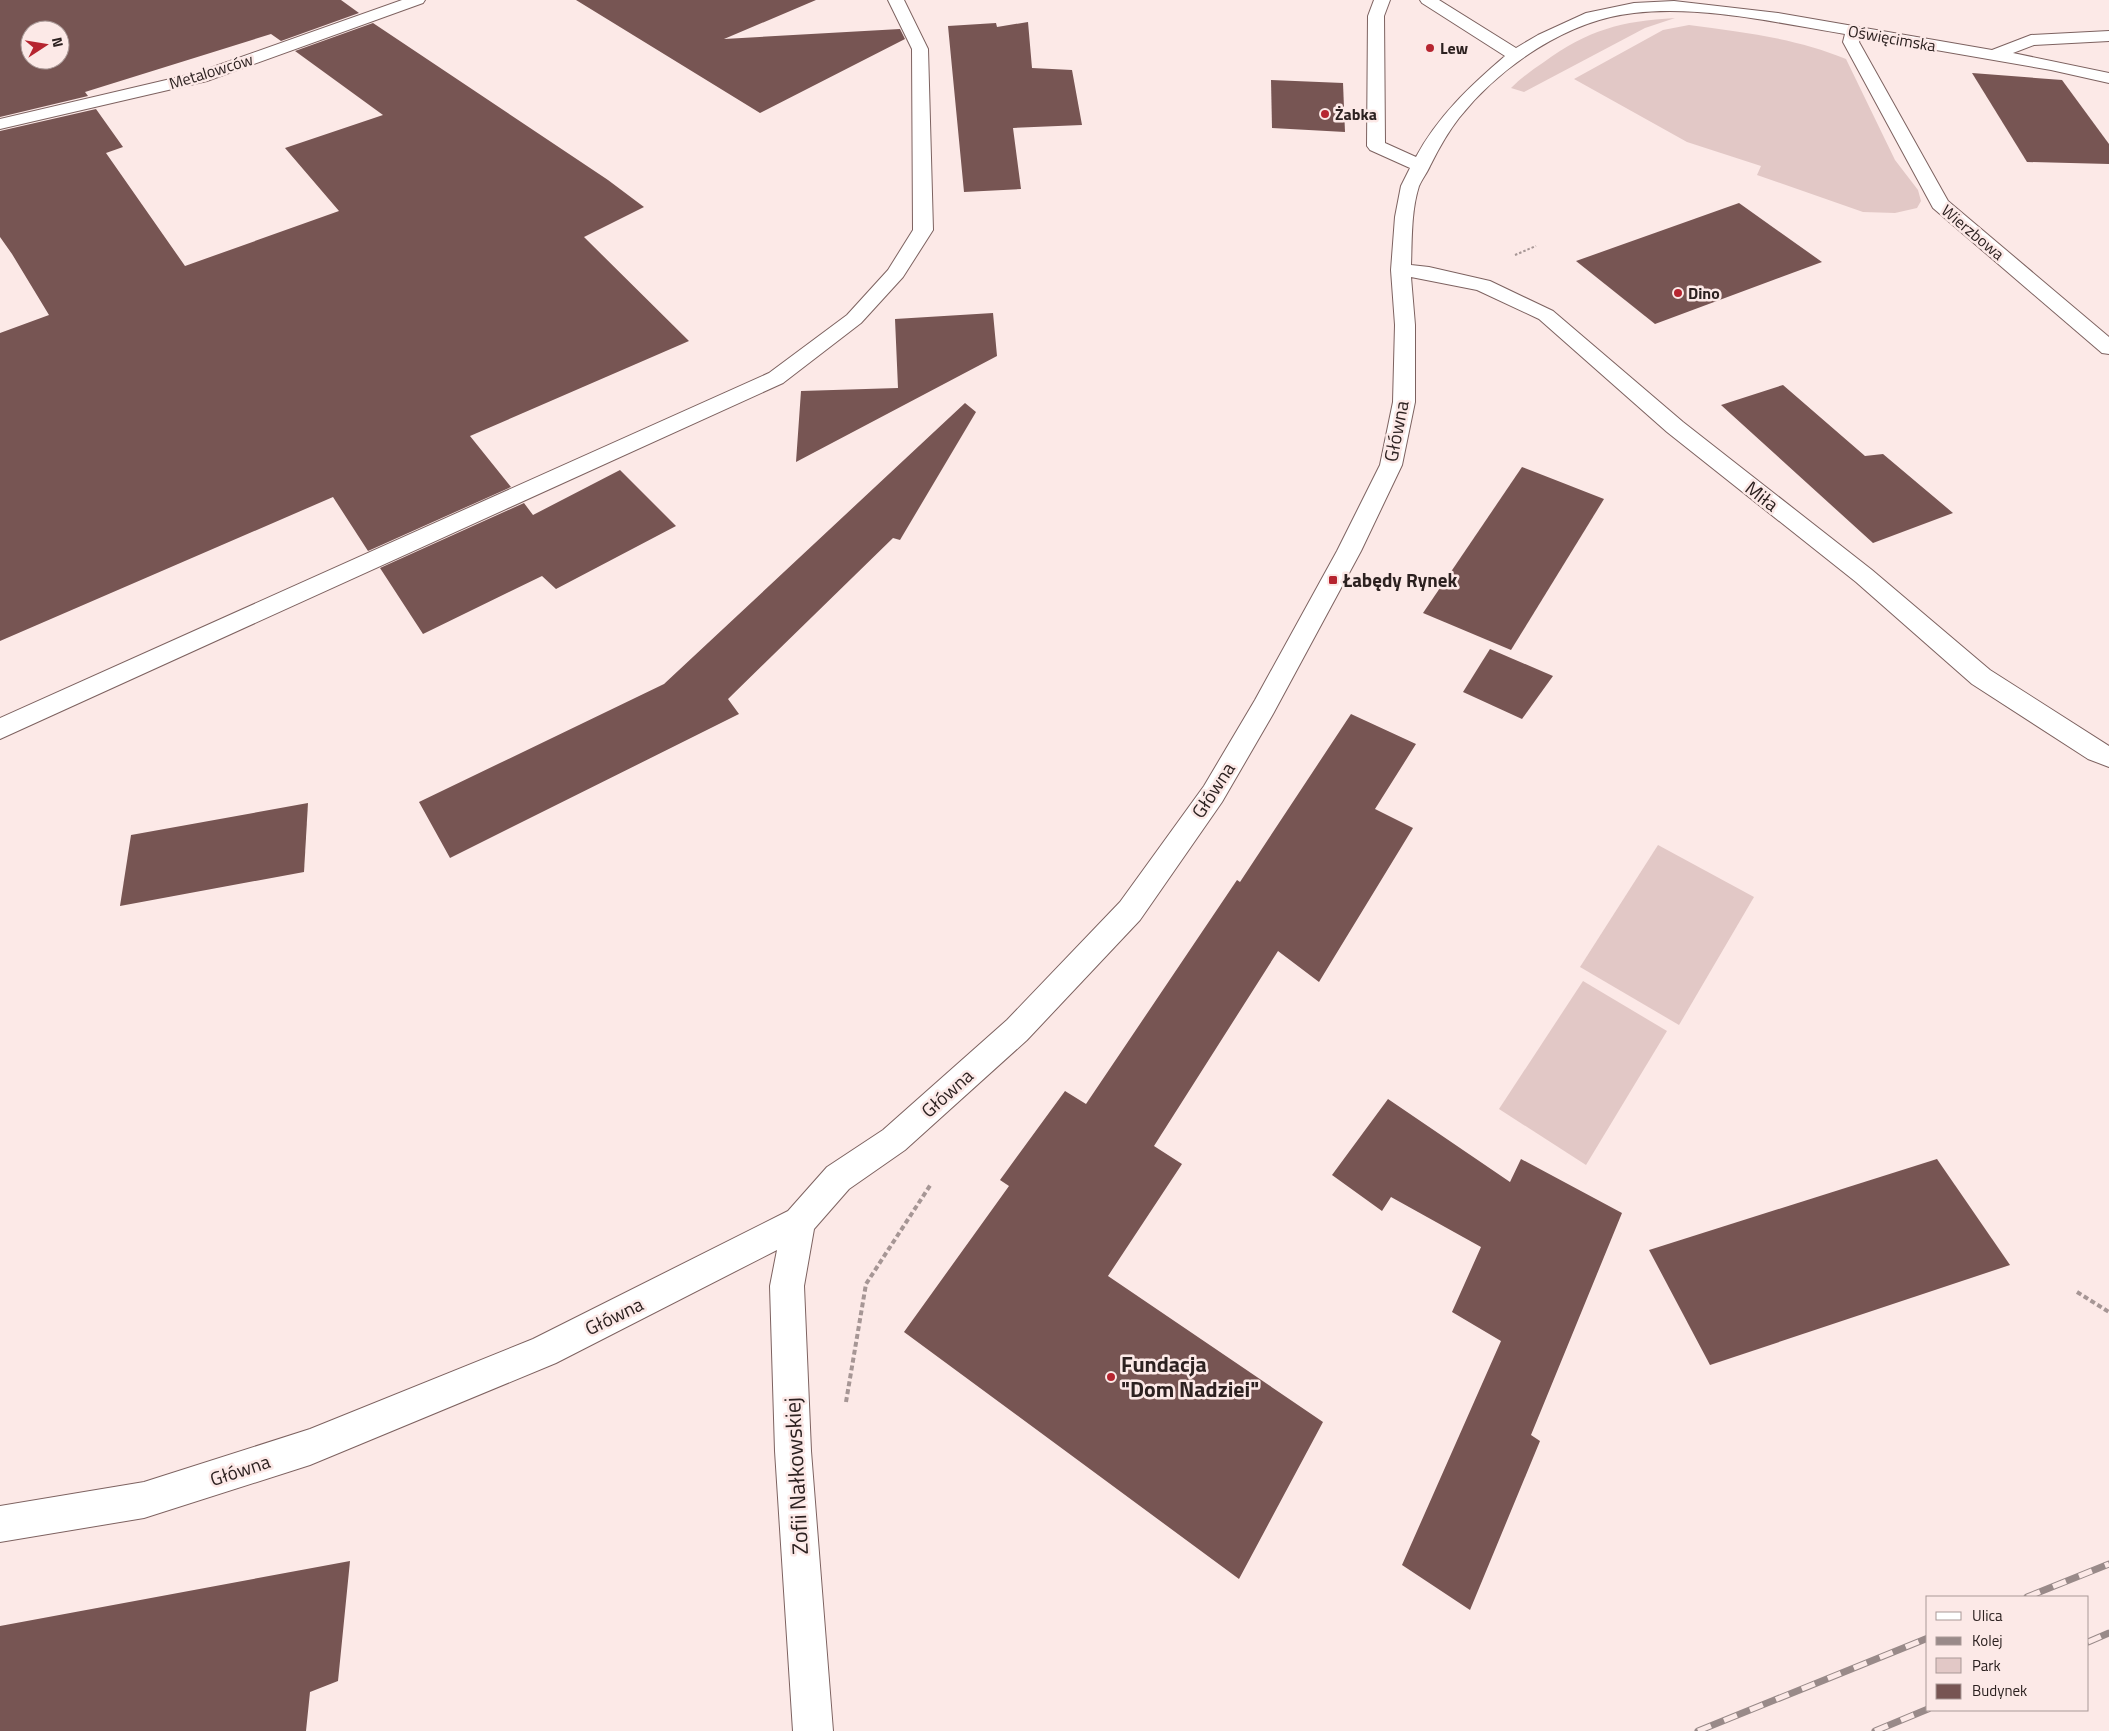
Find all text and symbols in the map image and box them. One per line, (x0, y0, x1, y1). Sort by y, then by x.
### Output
street label: Oświęcimska (1846, 18, 1938, 58)
north arrow (20, 20, 70, 70)
text: N (47, 35, 69, 49)
place label: Lew (1440, 36, 1468, 60)
marker: Lew (1424, 42, 1436, 54)
street label: Metalowców (166, 47, 256, 95)
place label: Żabka (1335, 102, 1377, 126)
marker: Żabka (1319, 108, 1331, 120)
street label: Wierzbowa (1936, 199, 2010, 265)
place label: Dino (1688, 281, 1720, 305)
marker: Dino (1672, 287, 1684, 299)
street label: Główna (1375, 397, 1416, 464)
street label: Miła (1739, 473, 1786, 518)
place label: Łabędy Rynek (1342, 565, 1457, 594)
marker: Łabędy Rynek (1327, 574, 1339, 586)
street label: Główna (1184, 756, 1242, 824)
street label: Główna (914, 1061, 980, 1124)
street label: Główna (580, 1289, 648, 1342)
place label: Fundacja "Dom Nadziei" (1121, 1347, 1259, 1406)
marker: Fundacja "Dom Nadziei" (1105, 1371, 1117, 1383)
street label: Zofii Nałkowskiej (775, 1396, 817, 1556)
street label: Główna (206, 1446, 274, 1493)
legend (1926, 1596, 2089, 1711)
text: Ulica (1972, 1604, 2003, 1627)
text: Kolej (1972, 1629, 2003, 1652)
text: Park (1972, 1654, 2001, 1677)
text: Budynek (1972, 1679, 2027, 1702)

